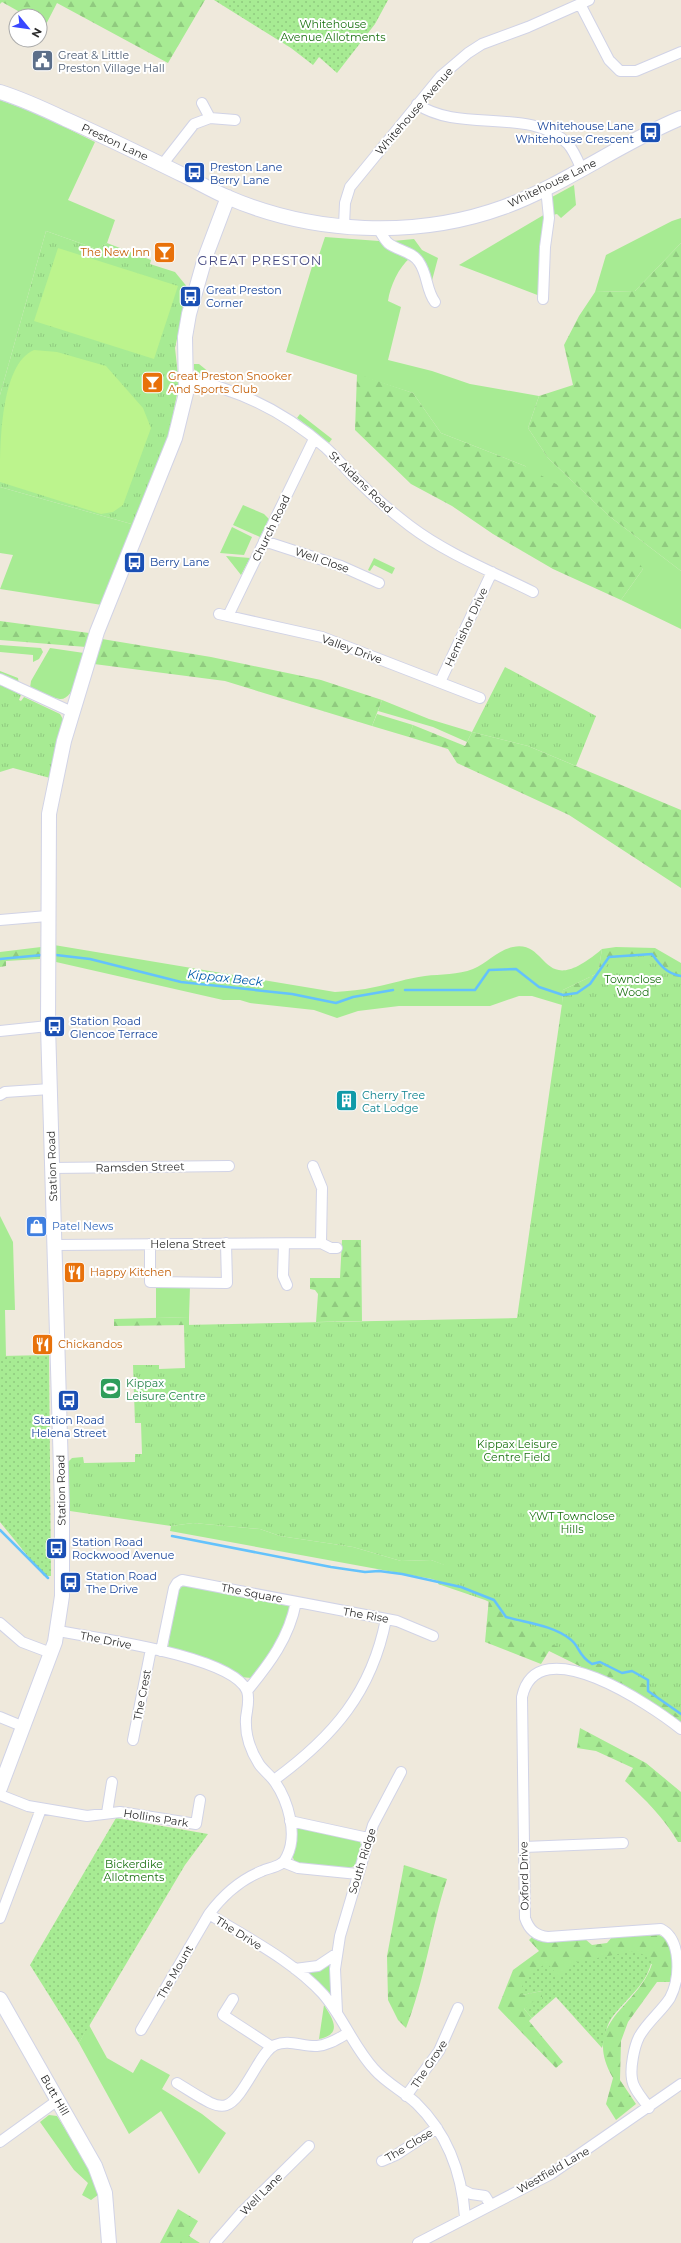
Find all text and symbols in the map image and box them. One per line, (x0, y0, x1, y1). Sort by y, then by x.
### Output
north arrow (8, 8, 48, 48)
park label: Whitehouse Avenue Allotments (280, 17, 386, 44)
text: N (28, 26, 45, 40)
public building icon: Great & Little Preston Village Hall (29, 48, 55, 74)
place label: Great & Little Preston Village Hall (58, 48, 165, 75)
street label: Whitehouse Avenue (372, 64, 456, 158)
place label: Whitehouse Lane Whitehouse Crescent (515, 119, 635, 146)
bus stop icon: Whitehouse Lane Whitehouse Crescent (637, 119, 663, 145)
street label: Preston Lane (79, 120, 151, 164)
street label: Whitehouse Lane (505, 155, 599, 211)
bus stop icon: Preston Lane Berry Lane (182, 160, 208, 186)
place label: Preston Lane Berry Lane (210, 160, 283, 187)
bar icon: The New Inn (152, 239, 178, 265)
place label: The New Inn (81, 245, 150, 259)
district label: GREAT PRESTON (198, 252, 322, 268)
bus stop icon: Great Preston Corner (178, 283, 204, 309)
place label: Great Preston Corner (206, 283, 282, 310)
bar icon: Great Preston Snooker And Sports Club (139, 369, 165, 395)
place label: Great Preston Snooker And Sports Club (168, 369, 292, 396)
street label: St Aidans Road (326, 448, 396, 516)
street label: Church Road (249, 493, 293, 563)
street label: Well Close (293, 544, 351, 576)
bus stop icon: Berry Lane (121, 549, 147, 575)
place label: Berry Lane (150, 555, 210, 569)
street label: Hemishor Drive (441, 585, 491, 669)
street label: Valley Drive (320, 632, 385, 667)
water label: Kippax Beck (187, 966, 264, 989)
park label: Townclose Wood (604, 972, 662, 999)
bus stop icon: Station Road Glencoe Terrace (42, 1014, 68, 1040)
place label: Station Road Glencoe Terrace (70, 1014, 158, 1041)
building icon: Cherry Tree Cat Lodge (334, 1088, 360, 1114)
place label: Cherry Tree Cat Lodge (362, 1088, 425, 1115)
street label: Station Road (44, 1130, 60, 1202)
street label: Ramsden Street (95, 1159, 185, 1175)
shop icon: Patel News (23, 1213, 49, 1239)
place label: Patel News (52, 1219, 114, 1233)
street label: Helena Street (150, 1237, 226, 1251)
restaurant icon: Happy Kitchen (61, 1259, 87, 1285)
place label: Happy Kitchen (90, 1265, 172, 1279)
restaurant icon: Chickandos (29, 1331, 55, 1357)
place label: Chickandos (58, 1337, 123, 1351)
sports icon: Kippax Leisure Centre (98, 1376, 124, 1402)
place label: Kippax Leisure Centre (126, 1376, 206, 1403)
bus stop icon: Station Road Helena Street (56, 1387, 82, 1413)
place label: Station Road Helena Street (31, 1413, 107, 1440)
park label: Kippax Leisure Centre Field (477, 1437, 558, 1464)
street label: Station Road (53, 1454, 69, 1526)
park label: YWT Townclose Hills (529, 1509, 615, 1536)
bus stop icon: Station Road Rockwood Avenue (44, 1535, 70, 1561)
place label: Station Road Rockwood Avenue (72, 1535, 175, 1562)
bus stop icon: Station Road The Drive (57, 1569, 83, 1595)
place label: Station Road The Drive (86, 1569, 157, 1596)
street label: The Square (220, 1580, 284, 1606)
street label: The Rise (342, 1604, 390, 1626)
street label: The Drive (79, 1628, 133, 1652)
street label: The Crest (130, 1668, 154, 1722)
street label: Hollins Park (123, 1806, 190, 1830)
street label: South Ridge (345, 1826, 379, 1896)
street label: Oxford Drive (516, 1841, 532, 1911)
park label: Bickerdike Allotments (104, 1857, 165, 1884)
street label: The Drive (213, 1913, 265, 1953)
street label: The Mount (154, 1942, 196, 2001)
street label: The Grove (408, 2037, 450, 2091)
street label: Butt Hill (38, 2072, 72, 2118)
street label: The Close (383, 2125, 436, 2165)
street label: Westfield Lane (514, 2143, 592, 2196)
street label: Well Lane (237, 2170, 285, 2218)

